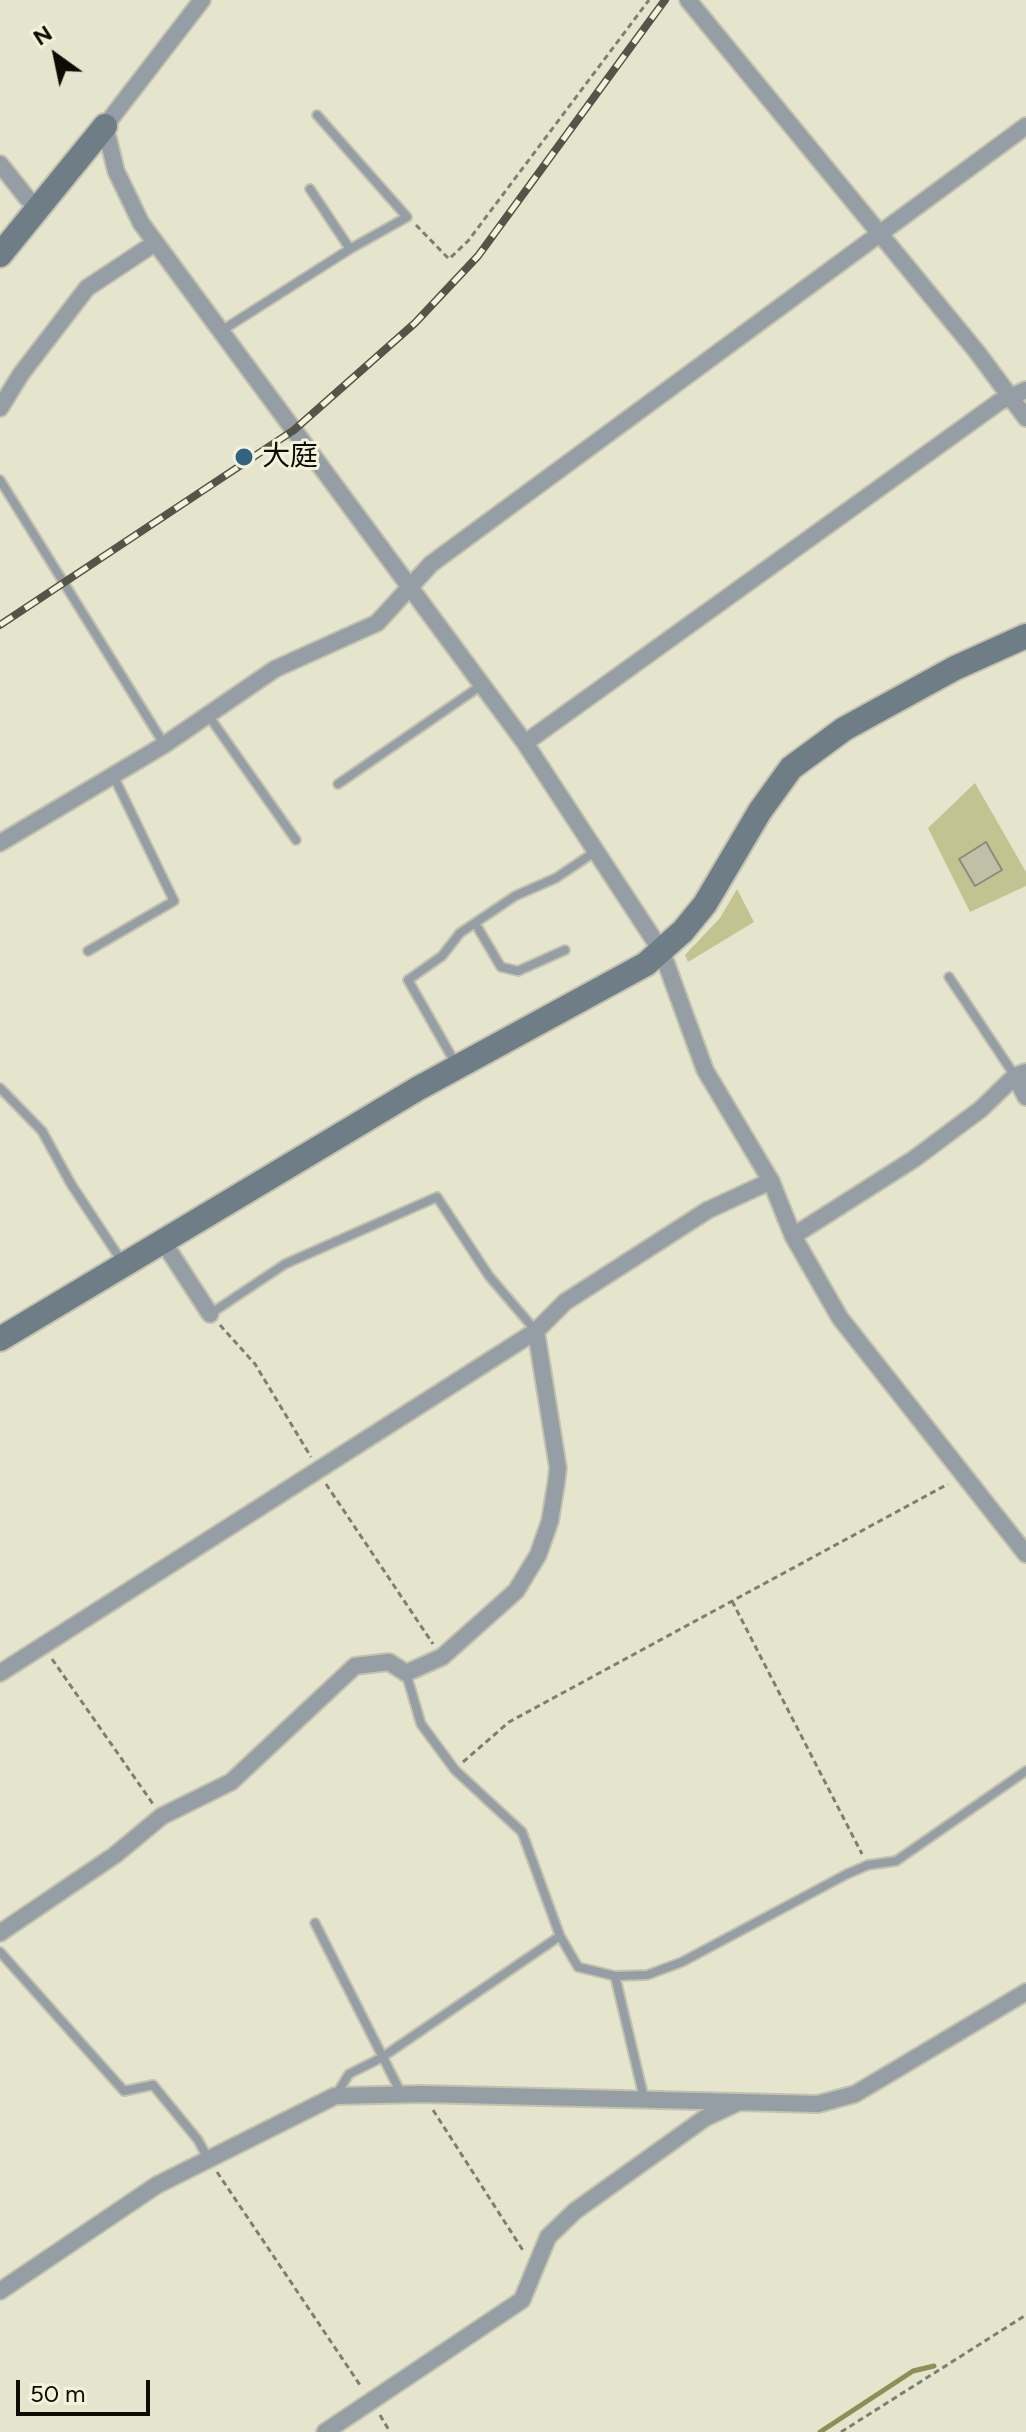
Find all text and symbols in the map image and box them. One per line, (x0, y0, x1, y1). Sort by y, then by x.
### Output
north arrow (16, 16, 96, 96)
text: N (28, 20, 57, 51)
place label: 大庭 (262, 440, 318, 474)
marker: 大庭 (233, 446, 255, 468)
scale bar (20, 2364, 154, 2414)
text: 50 m (30, 2379, 86, 2408)

